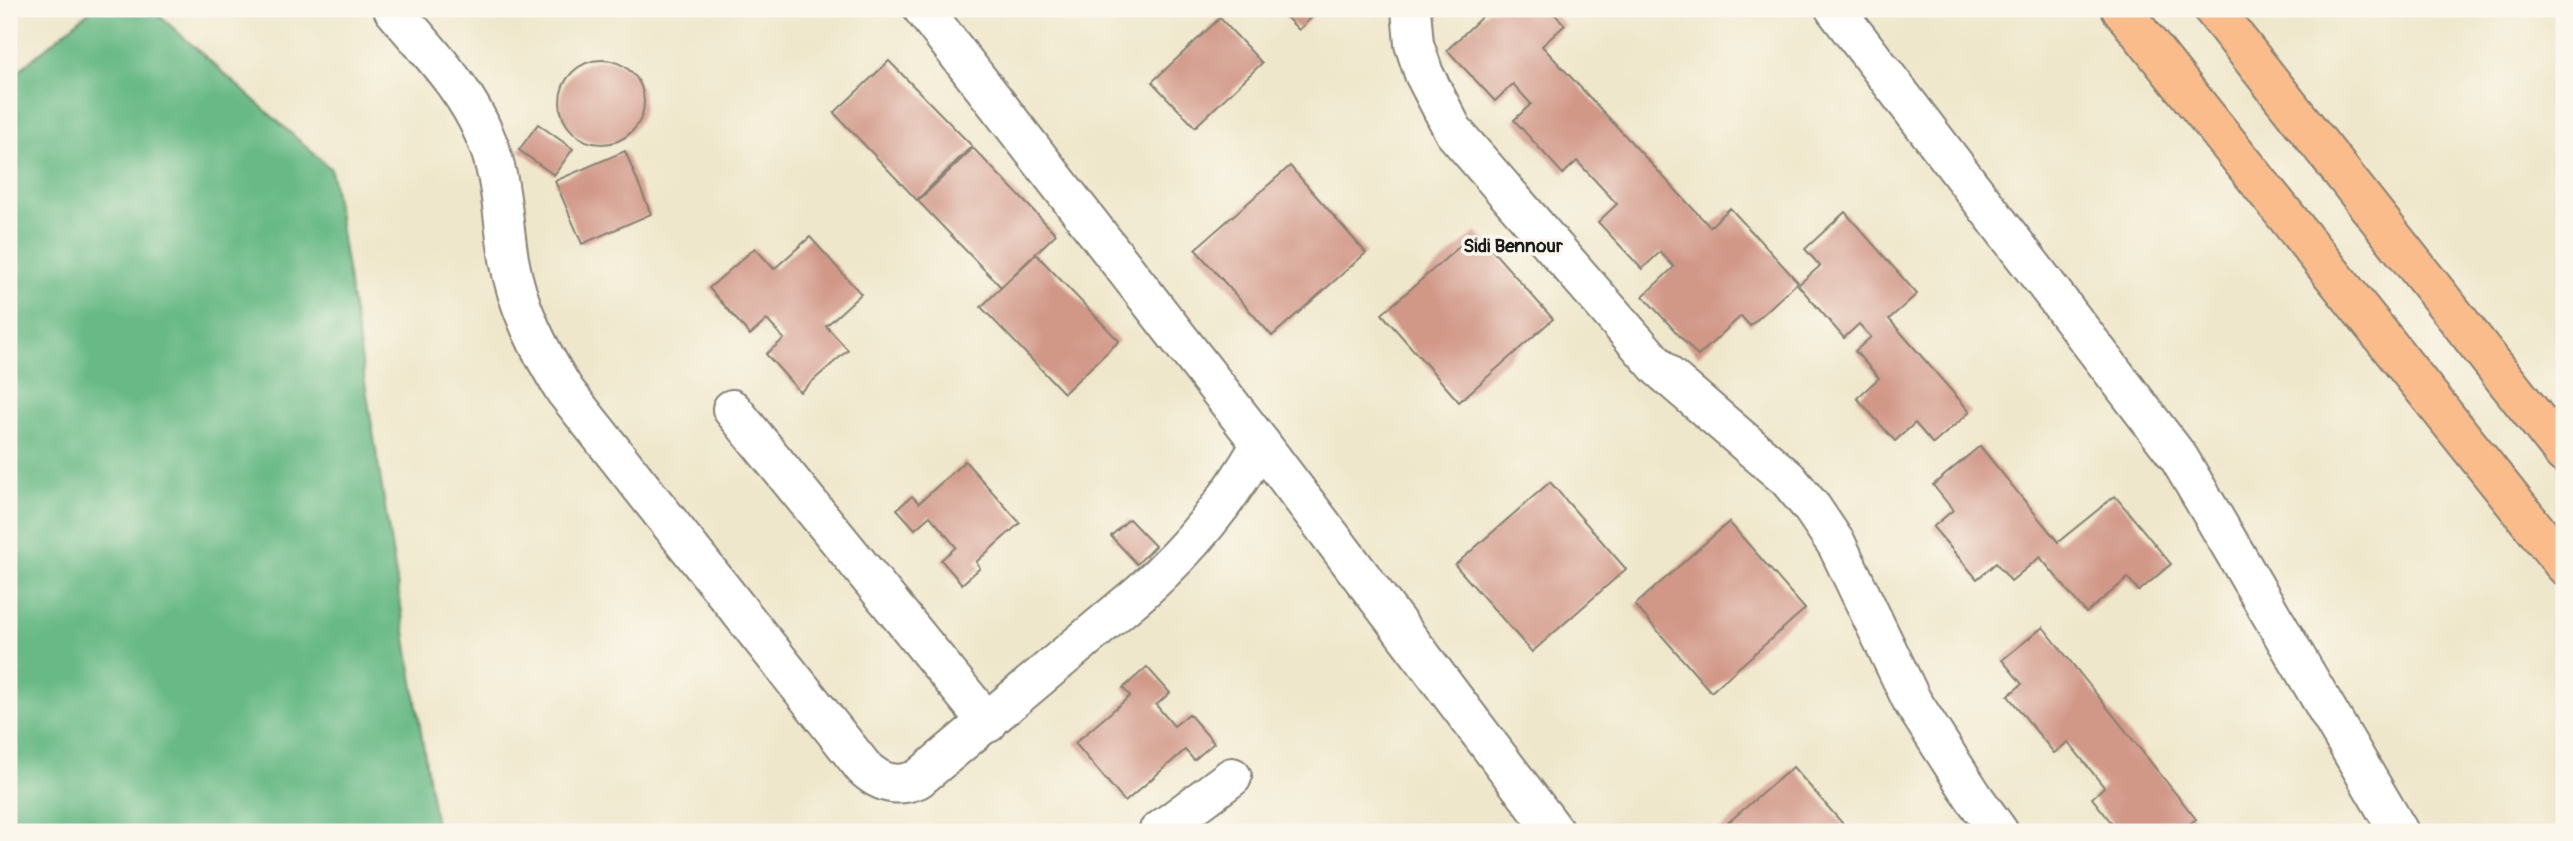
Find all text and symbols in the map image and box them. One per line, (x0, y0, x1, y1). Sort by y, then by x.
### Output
district label: Sidi Bennour (1463, 234, 1563, 258)

